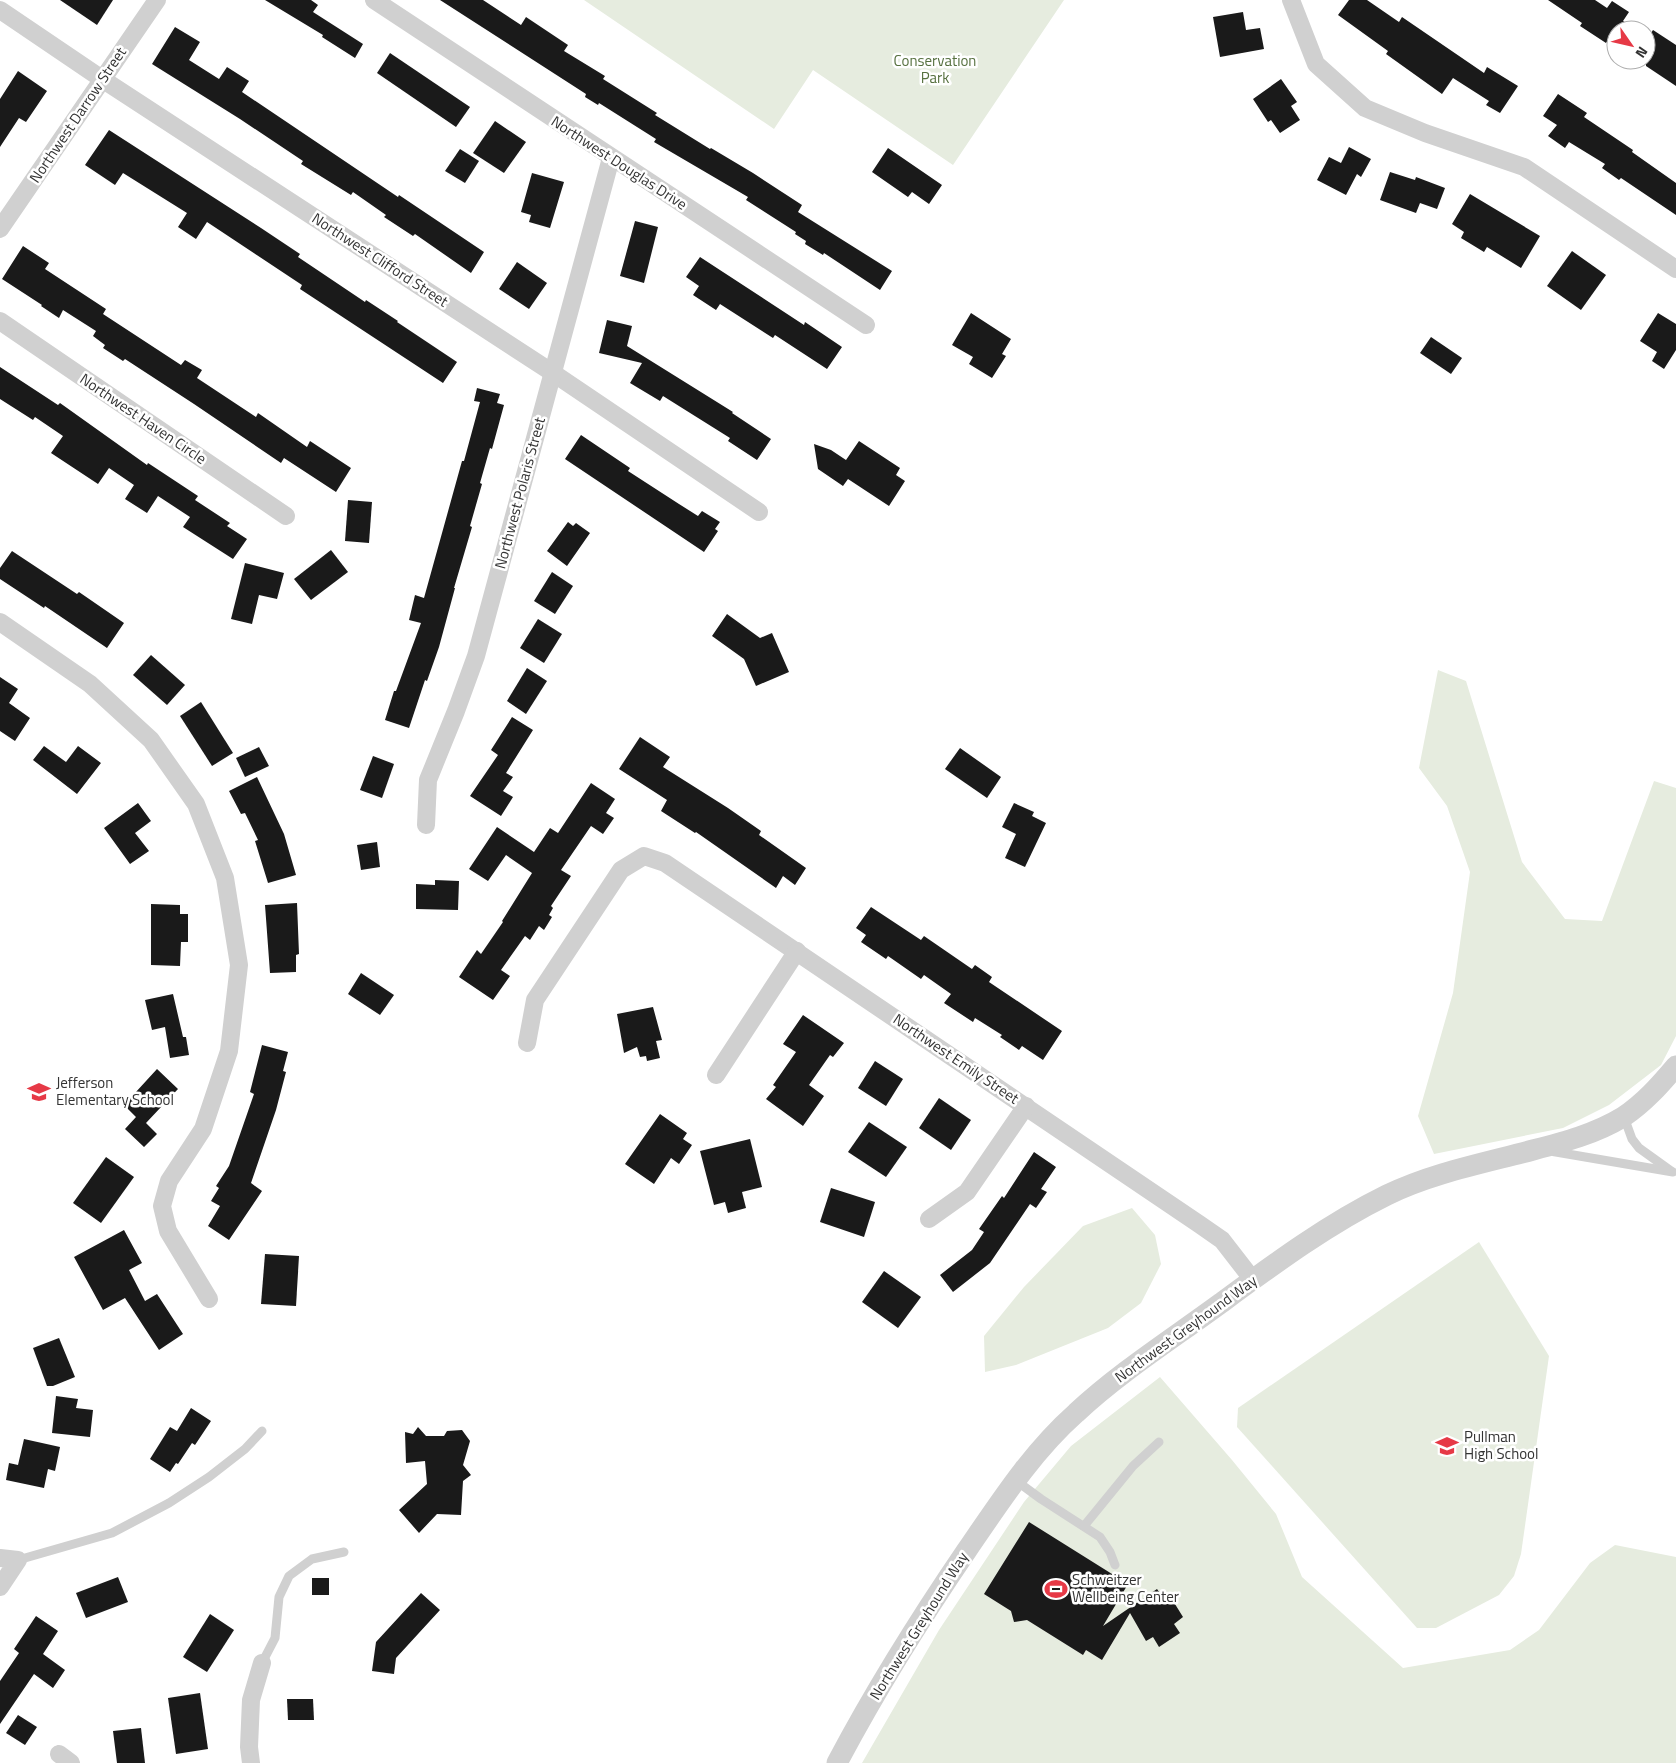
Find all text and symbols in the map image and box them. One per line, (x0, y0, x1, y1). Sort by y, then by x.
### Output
north arrow (1606, 20, 1656, 70)
street label: Northwest Darrow Street (23, 42, 132, 187)
text: N (1631, 43, 1654, 62)
park label: Conservation Park (894, 49, 976, 89)
street label: Northwest Douglas Drive (547, 110, 692, 215)
street label: Northwest Clifford Street (308, 207, 454, 313)
street label: Northwest Haven Circle (75, 368, 211, 470)
street label: Northwest Polaris Street (488, 414, 551, 571)
street label: Northwest Emily Street (889, 1008, 1025, 1110)
place label: Jefferson Elementary School (56, 1071, 174, 1111)
school or university icon: Jefferson Elementary School (26, 1079, 52, 1105)
street label: Northwest Greyhound Way (1110, 1269, 1262, 1388)
place label: Pullman High School (1464, 1425, 1539, 1465)
school or university icon: Pullman High School (1434, 1433, 1460, 1459)
street label: Northwest Greyhound Way (864, 1547, 974, 1704)
place label: Schweitzer Wellbeing Center (1072, 1568, 1179, 1608)
sports icon: Schweitzer Wellbeing Center (1043, 1576, 1069, 1602)

